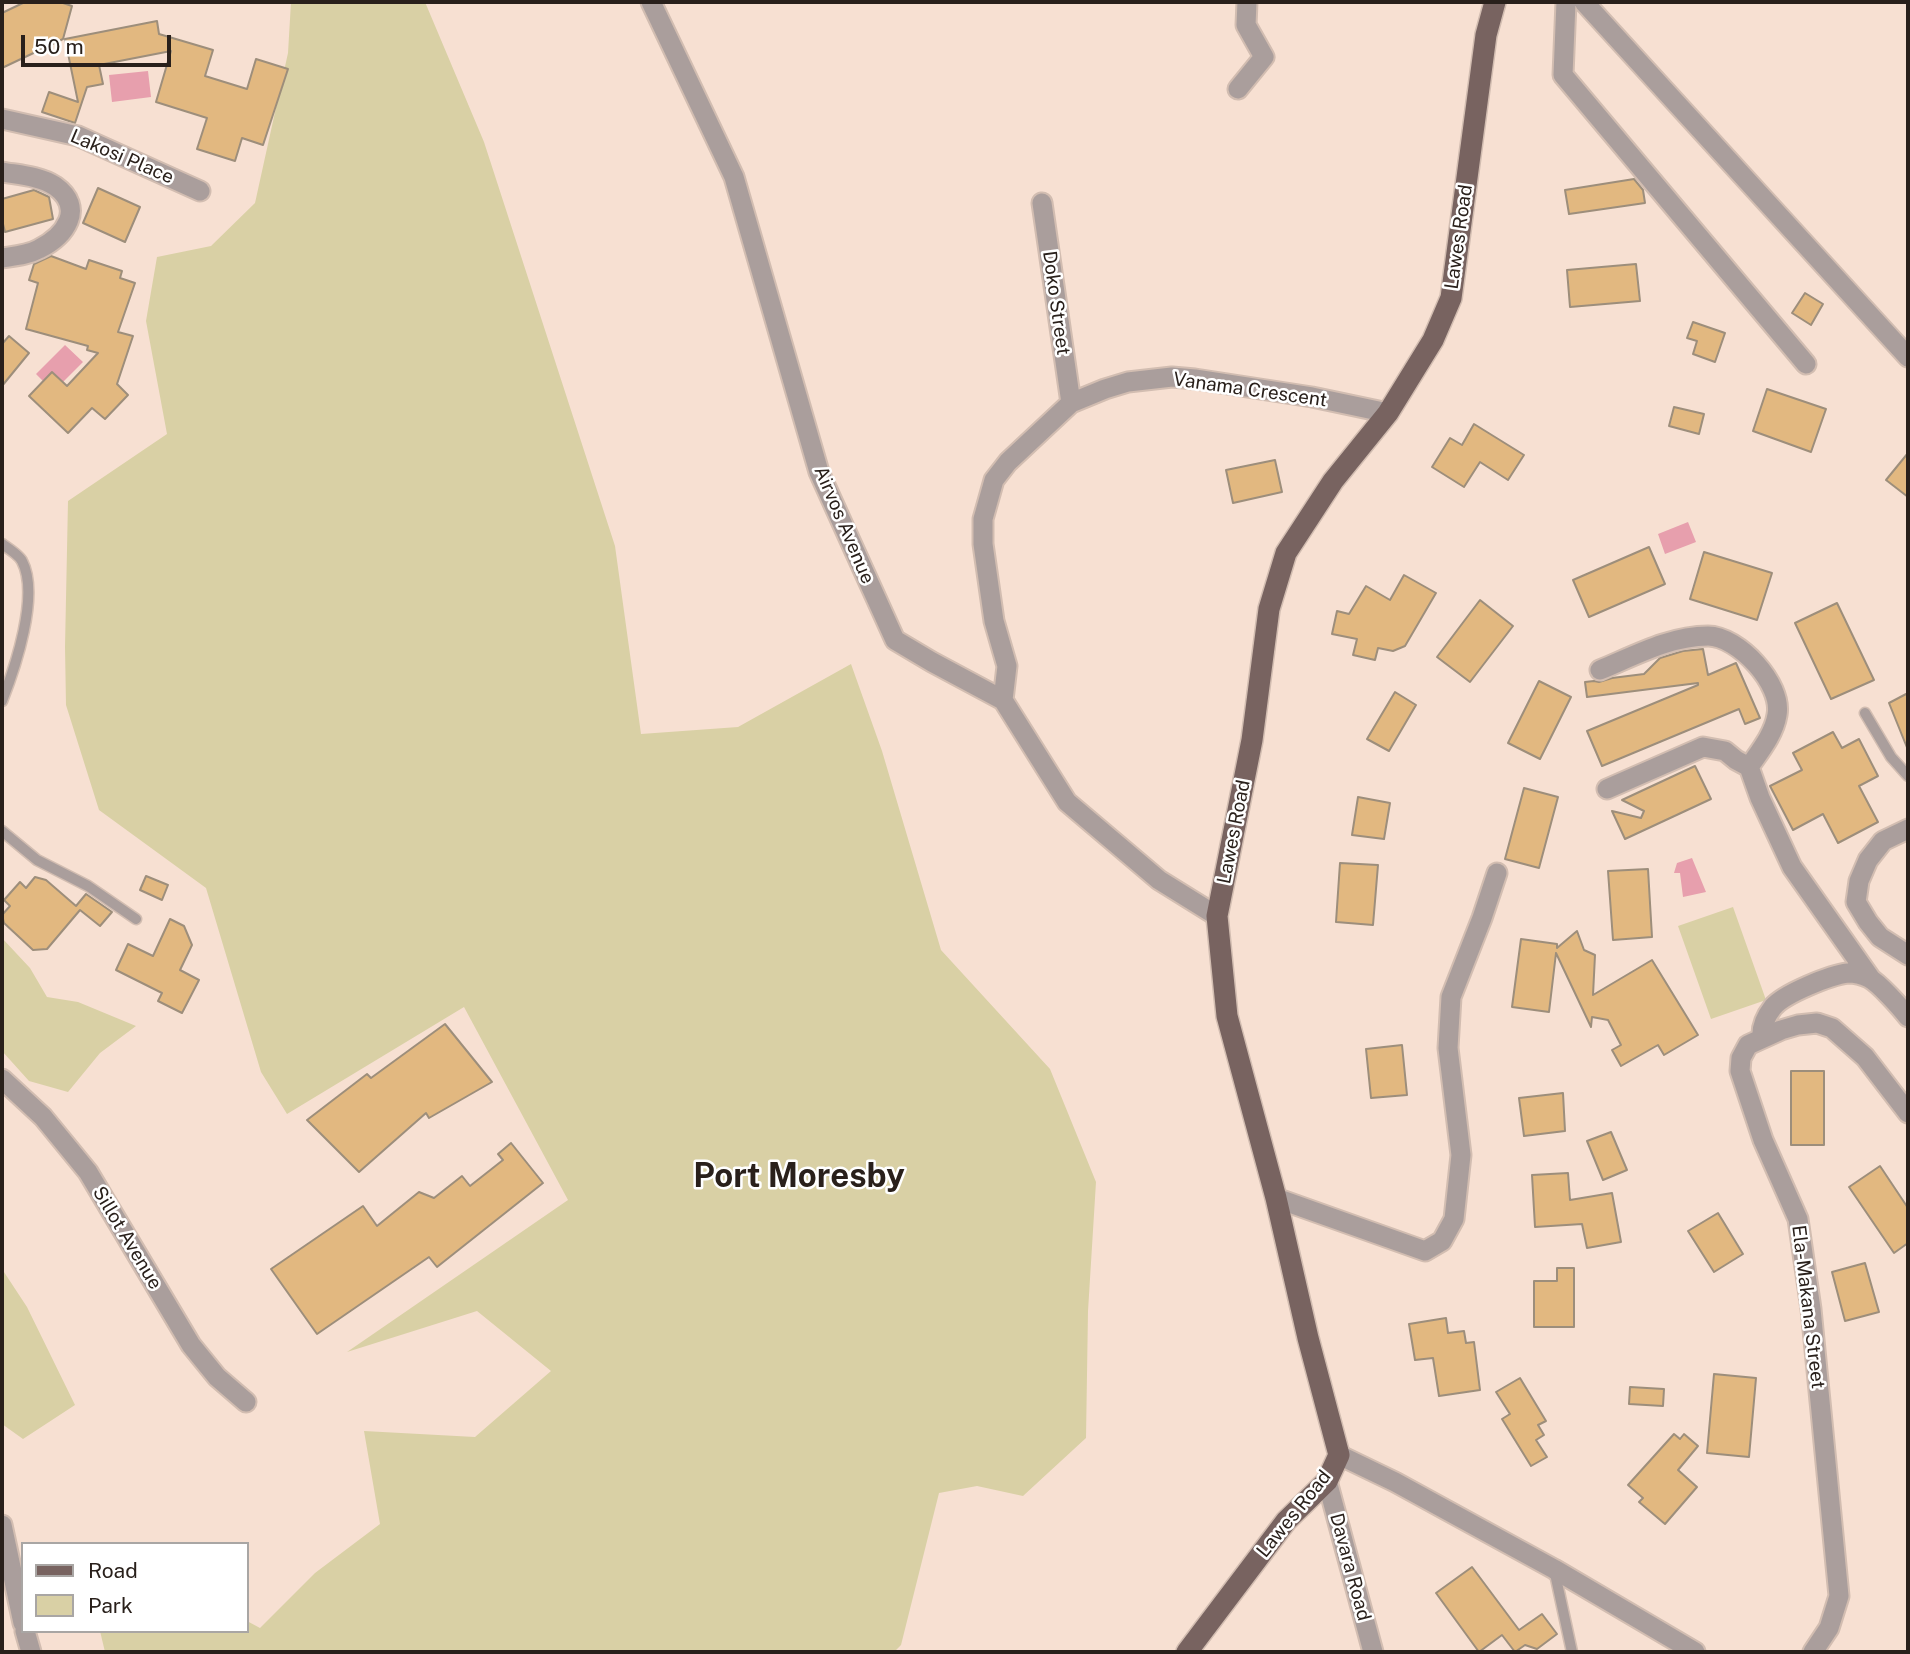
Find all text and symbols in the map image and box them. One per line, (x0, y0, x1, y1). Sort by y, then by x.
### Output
scale bar (24, 21, 175, 65)
text: 50 m (34, 34, 84, 59)
street label: Lakosi Place (67, 125, 177, 189)
street label: Lawes Road (1440, 183, 1478, 291)
street label: Doko Street (1037, 249, 1075, 357)
street label: Vanama Crescent (1172, 368, 1328, 412)
street label: Airvos Avenue (809, 463, 879, 587)
street label: Lawes Road (1213, 778, 1255, 886)
district label: Port Moresby (693, 1157, 905, 1197)
street label: Sillot Avenue (87, 1182, 167, 1294)
street label: Ela-Makana Street (1787, 1224, 1829, 1390)
street label: Lawes Road (1252, 1466, 1336, 1562)
street label: Davara Road (1325, 1511, 1375, 1623)
legend (21, 1542, 248, 1633)
text: Road (88, 1558, 138, 1583)
text: Park (88, 1593, 133, 1618)

